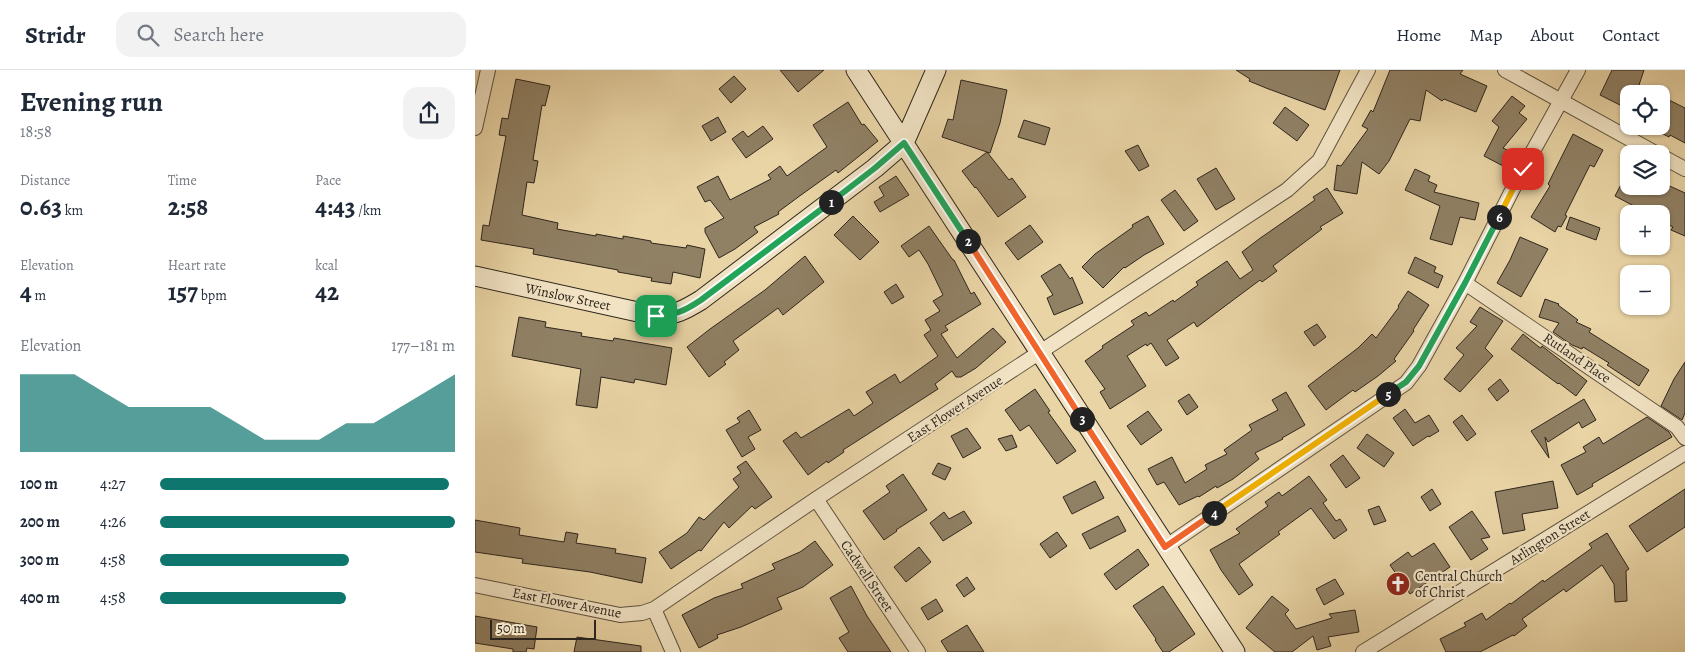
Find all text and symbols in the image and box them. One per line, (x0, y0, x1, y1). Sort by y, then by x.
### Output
search box (116, 12, 466, 57)
text: Stridr (25, 19, 86, 51)
icon: search (134, 21, 162, 49)
text: Search here (174, 22, 264, 48)
text: Home (1396, 23, 1441, 47)
text: Map (1469, 23, 1502, 47)
text: About (1530, 23, 1574, 47)
text: Contact (1602, 23, 1660, 47)
text: Evening run (20, 83, 163, 121)
map controls (1620, 85, 1670, 315)
button: locate (1620, 85, 1670, 135)
button: share (403, 87, 455, 139)
text: 18:58 (20, 121, 52, 143)
button: layers (1620, 145, 1670, 195)
pin (1502, 148, 1544, 190)
icon: check (1509, 155, 1537, 183)
text: Distance (20, 171, 70, 190)
text: Time (168, 171, 197, 190)
text: Pace (315, 171, 341, 190)
text: 0.63 (20, 190, 62, 224)
text: 2:58 (168, 190, 208, 224)
text: 4:43 (315, 190, 356, 224)
pin: 1 (819, 190, 843, 214)
text: 1 (829, 193, 834, 212)
text: km (62, 201, 83, 220)
text: /km (356, 201, 382, 220)
pin: 6 (1487, 204, 1511, 230)
button: + (1620, 205, 1670, 255)
text: 6 (1496, 208, 1503, 227)
pin: 2 (955, 228, 981, 254)
text: 2 (965, 232, 972, 251)
text: Elevation (20, 256, 74, 275)
text: Heart rate (168, 256, 226, 275)
text: kcal (315, 256, 338, 275)
button: − (1620, 265, 1670, 315)
text: 4 (20, 275, 32, 309)
text: 157 (168, 275, 198, 309)
text: 42 (315, 275, 339, 309)
street label: Winslow Street (523, 278, 613, 315)
text: m (32, 286, 46, 305)
text: bpm (198, 286, 227, 305)
pin (635, 295, 677, 337)
icon: arrive (642, 302, 670, 330)
street label: Rutland Place (1539, 328, 1615, 388)
text: Elevation (20, 335, 81, 357)
text: 177–181 m (391, 335, 455, 357)
street label: East Flower Avenue (903, 371, 1007, 447)
pin: 5 (1375, 382, 1401, 406)
text: 5 (1386, 385, 1391, 404)
pin: 3 (1069, 406, 1095, 432)
text: 3 (1079, 410, 1086, 429)
text: 100 m (20, 473, 58, 495)
text: 4:27 (100, 473, 125, 495)
pin: 4 (1201, 500, 1227, 526)
text: 4 (1211, 504, 1218, 523)
street label: Arlington Street (1505, 504, 1594, 570)
text: 200 m (20, 511, 60, 533)
text: 4:26 (100, 511, 126, 533)
street label: Cadwell Street (836, 536, 898, 616)
text: 300 m (20, 549, 59, 571)
text: 4:58 (100, 549, 126, 571)
place label: Central Church of Christ (1415, 567, 1503, 602)
church icon: Central Church of Christ (1385, 571, 1411, 597)
street label: East Flower Avenue (511, 583, 623, 623)
text: 400 m (20, 587, 60, 609)
text: 4:58 (100, 587, 126, 609)
scale bar (490, 617, 596, 640)
text: 50 m (497, 619, 525, 638)

